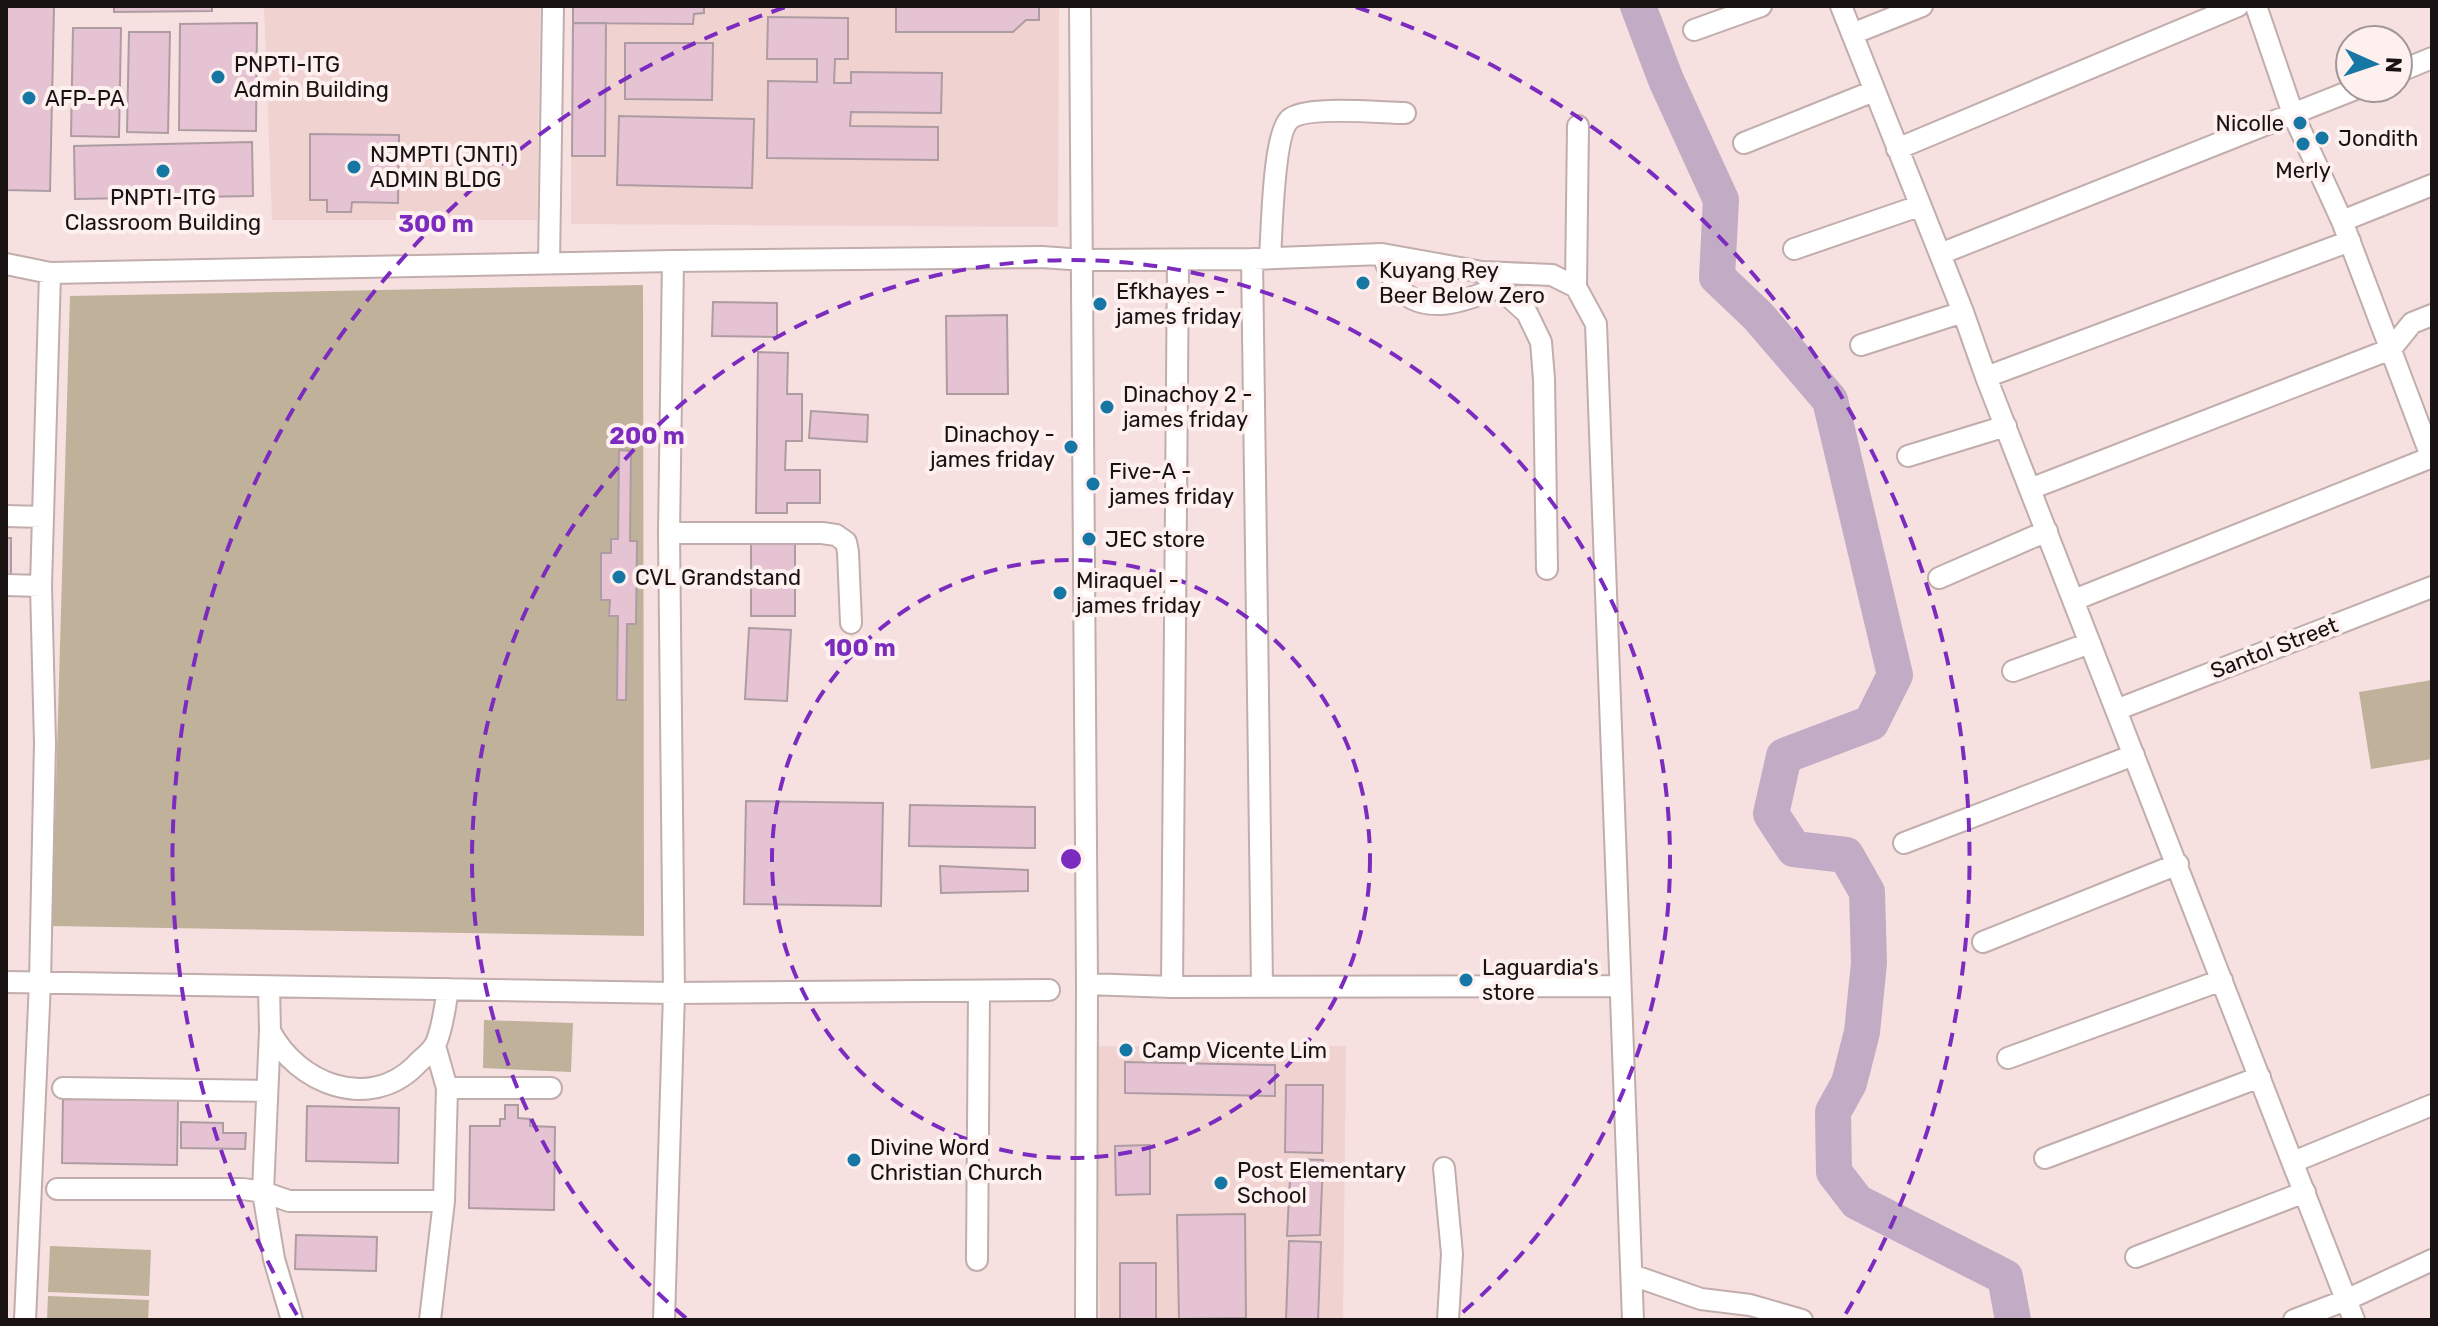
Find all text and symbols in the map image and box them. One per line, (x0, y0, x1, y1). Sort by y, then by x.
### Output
north arrow (2334, 24, 2414, 104)
place label: PNPTI-ITG Admin Building (234, 51, 389, 103)
text: N (2380, 56, 2407, 74)
marker: PNPTI-ITG Admin Building (209, 68, 227, 86)
place label: AFP-PA (45, 85, 125, 112)
marker: AFP-PA (20, 89, 38, 107)
place label: Nicolle (2216, 110, 2284, 137)
marker: Nicolle (2291, 114, 2309, 132)
place label: Jondith (2338, 125, 2418, 152)
marker: Jondith (2313, 129, 2331, 147)
marker: Merly (2294, 135, 2312, 153)
place label: NJMPTI (JNTI) ADMIN BLDG (370, 141, 518, 193)
place label: Merly (2275, 157, 2331, 184)
marker: NJMPTI (JNTI) ADMIN BLDG (345, 158, 363, 176)
marker: PNPTI-ITG Classroom Building (154, 162, 172, 180)
place label: PNPTI-ITG Classroom Building (65, 184, 261, 236)
text: 300 m (398, 210, 474, 238)
place label: Kuyang Rey Beer Below Zero (1379, 257, 1545, 309)
marker: Kuyang Rey Beer Below Zero (1354, 274, 1372, 292)
place label: Efkhayes - james friday (1115, 278, 1241, 330)
marker: Efkhayes - james friday (1091, 295, 1109, 313)
place label: Dinachoy 2 - james friday (1122, 381, 1253, 433)
marker: Dinachoy 2 - james friday (1098, 398, 1116, 416)
place label: Dinachoy - james friday (929, 421, 1055, 473)
text: 200 m (609, 422, 685, 450)
marker: Dinachoy - james friday (1062, 438, 1080, 456)
place label: Five-A - james friday (1108, 458, 1234, 510)
marker: Five-A - james friday (1084, 475, 1102, 493)
place label: JEC store (1105, 526, 1205, 553)
marker: JEC store (1080, 530, 1098, 548)
place label: CVL Grandstand (635, 564, 801, 591)
place label: Miraquel - james friday (1075, 567, 1201, 619)
marker: CVL Grandstand (610, 568, 628, 586)
marker: Miraquel - james friday (1051, 584, 1069, 602)
street label: Santol Street (2206, 611, 2342, 685)
text: 100 m (824, 634, 896, 662)
centre of rings (1057, 845, 1085, 873)
place label: Laguardia's store (1482, 954, 1599, 1006)
marker: Laguardia's store (1457, 971, 1475, 989)
place label: Camp Vicente Lim (1142, 1037, 1327, 1064)
marker: Camp Vicente Lim (1117, 1041, 1135, 1059)
place label: Divine Word Christian Church (870, 1134, 1043, 1186)
marker: Divine Word Christian Church (845, 1151, 863, 1169)
place label: Post Elementary School (1237, 1157, 1406, 1209)
marker: Post Elementary School (1212, 1174, 1230, 1192)

